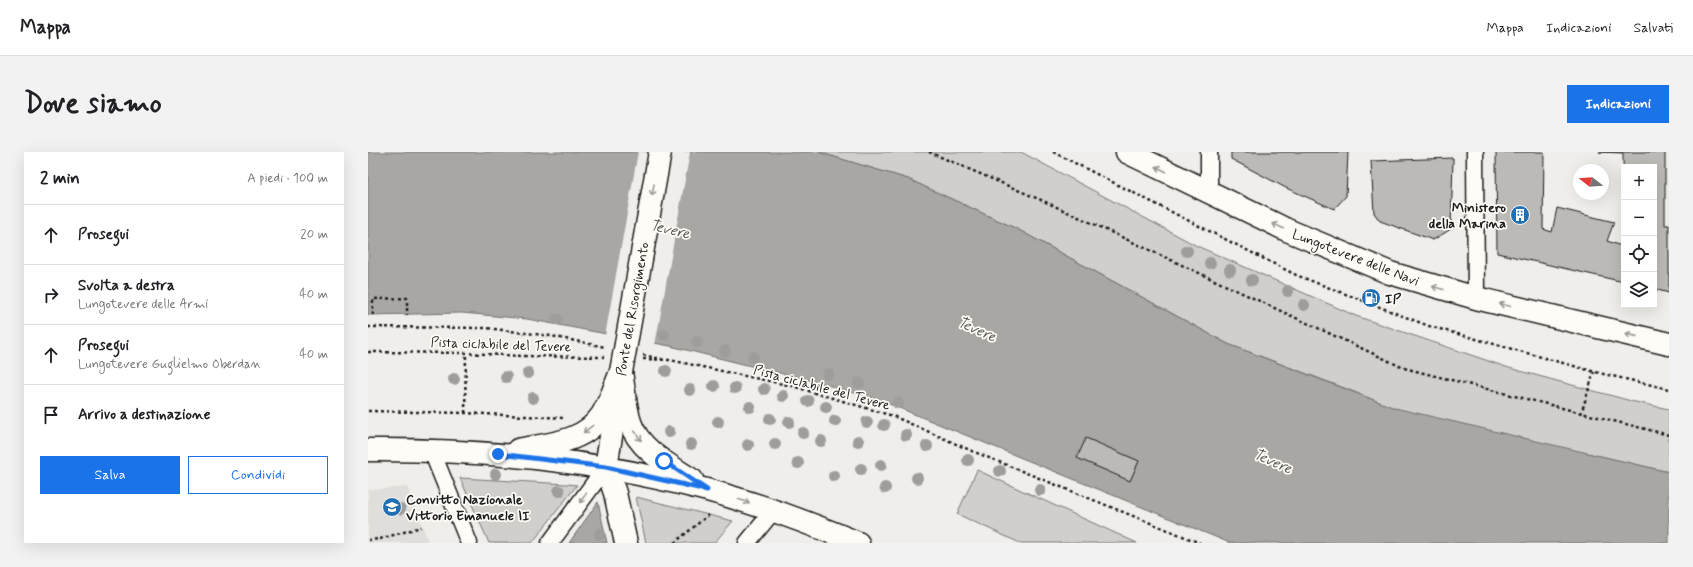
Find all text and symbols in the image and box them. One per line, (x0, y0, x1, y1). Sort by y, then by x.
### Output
text: Mappa (20, 15, 71, 40)
text: Mappa (1486, 19, 1524, 37)
text: Indicazioni (1546, 19, 1611, 37)
text: Salvati (1633, 19, 1673, 37)
button: Indicazioni (1567, 85, 1669, 123)
text: Dove siamo (24, 86, 162, 123)
north arrow (1573, 164, 1609, 200)
map controls (1621, 164, 1657, 308)
button: + (1621, 164, 1657, 200)
one-way arrow (1155, 165, 1167, 173)
text: 2 min (40, 167, 80, 189)
text: A piedi · 100 m (247, 170, 328, 187)
one-way arrow (649, 184, 657, 197)
place label: Ministero della Marina (1429, 199, 1506, 233)
button: − (1621, 200, 1657, 236)
building icon: Ministero della Marina (1509, 204, 1531, 226)
water label: Tevere (648, 215, 693, 245)
one-way arrow (1273, 222, 1285, 229)
icon: ahead (40, 224, 62, 246)
text: Prosegui (78, 225, 129, 245)
street label: Lungotevere delle Navi (1289, 225, 1422, 291)
text: 20 m (300, 226, 328, 243)
button: locate (1621, 236, 1657, 272)
street label: Ponte del Risorgimento (612, 241, 655, 378)
button: layers (1621, 272, 1657, 308)
text: Svolta a destra (78, 276, 175, 296)
icon: right (40, 284, 62, 306)
one-way arrow (1432, 284, 1445, 291)
text: 40 m (299, 286, 328, 303)
fuel station icon: IP (1360, 287, 1382, 309)
place label: IP (1385, 290, 1402, 308)
text: Lungotevere delle Armi (78, 296, 208, 313)
one-way arrow (1498, 300, 1511, 308)
water label: Tevere (954, 313, 1000, 348)
one-way arrow (1625, 330, 1638, 338)
street label: Pista ciclabile del Tevere (430, 334, 572, 356)
text: Prosegui (78, 336, 129, 356)
icon: ahead (40, 344, 62, 366)
text: 40 m (299, 346, 328, 363)
text: Lungotevere Guglielmo Oberdan (78, 356, 261, 373)
street label: Pista ciclabile del Tevere (751, 361, 892, 415)
icon: arrive (40, 404, 62, 426)
text: Arrivo a destinazione (78, 405, 211, 425)
one-way arrow (582, 425, 593, 434)
one-way arrow (634, 431, 642, 442)
route end (489, 445, 507, 463)
water label: Tevere (1250, 445, 1296, 480)
route start (655, 452, 673, 470)
button: Salva (40, 456, 180, 494)
button: Condividi (188, 456, 328, 494)
place label: Convitto Nazionale Vittorio Emanuele II (406, 491, 530, 525)
one-way arrow (578, 493, 587, 504)
school or university icon: Convitto Nazionale Vittorio Emanuele II (381, 496, 403, 518)
one-way arrow (738, 498, 751, 505)

